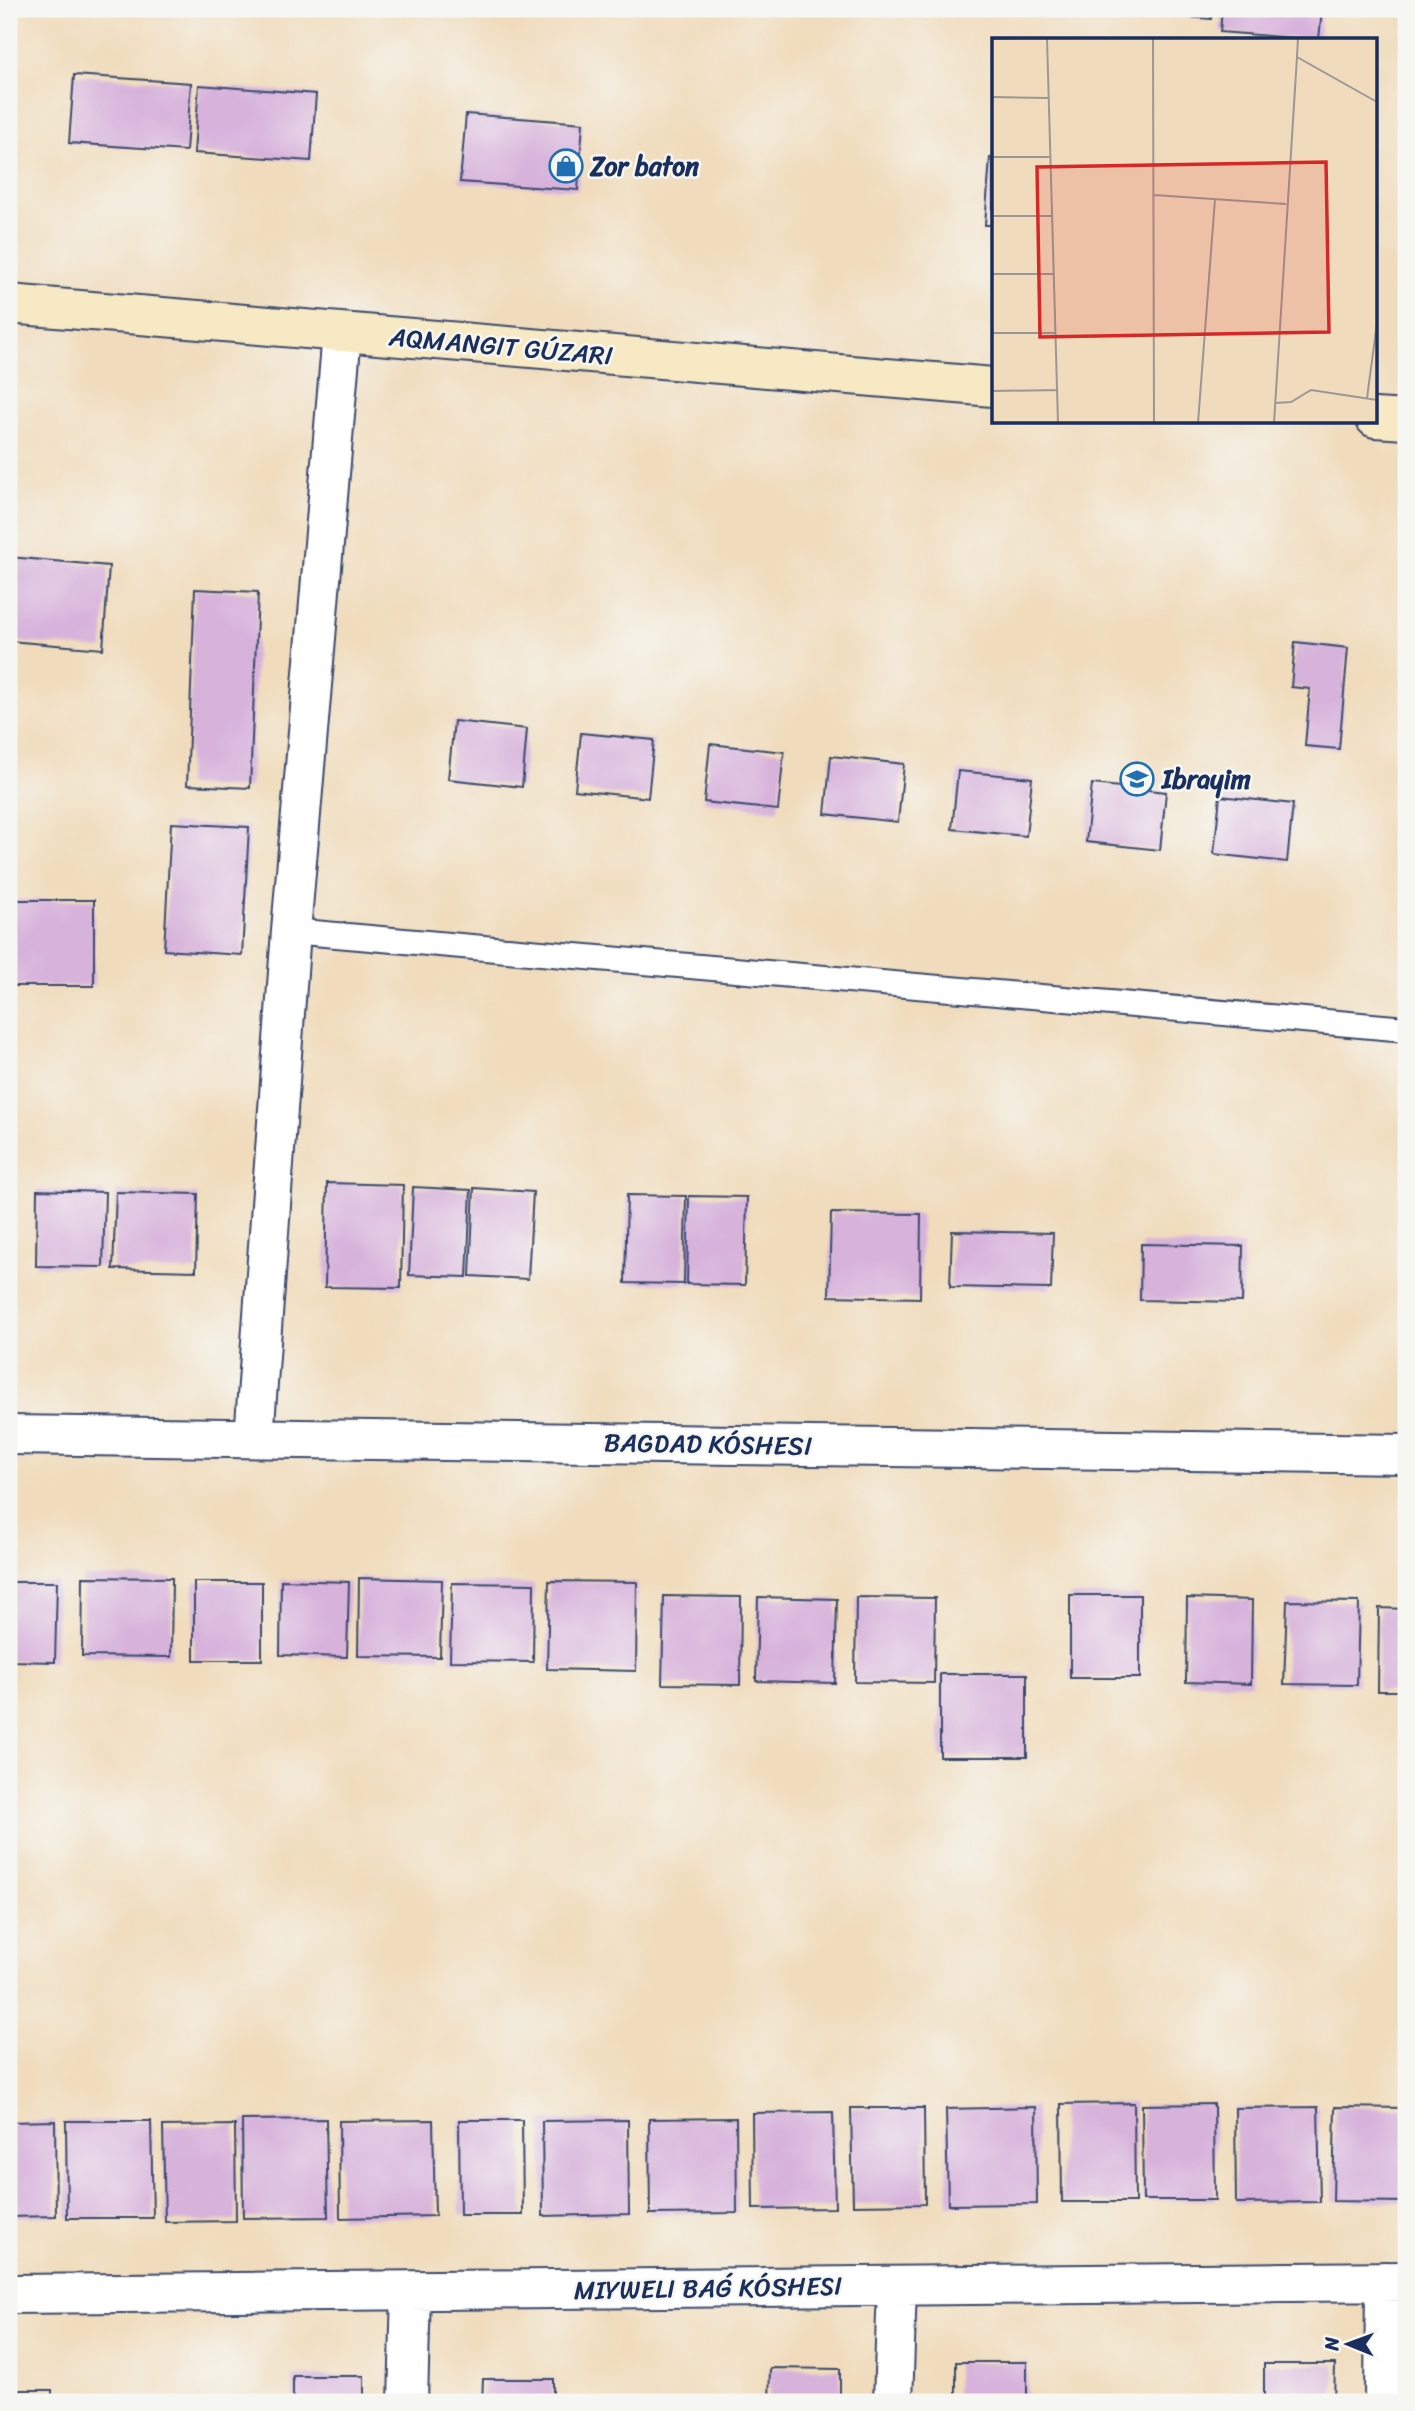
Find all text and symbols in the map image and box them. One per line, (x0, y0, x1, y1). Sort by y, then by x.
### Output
inset map (992, 38, 1376, 424)
place label: Zor baton (589, 143, 699, 189)
shop icon: Zor baton (547, 147, 585, 185)
street label: AQMANGIT GÚZARI (386, 313, 615, 379)
place label: Ibrayim (1160, 756, 1251, 802)
school or university icon: Ibrayim (1118, 760, 1156, 798)
street label: BAGDAD KÓSHESI (604, 1419, 812, 1469)
street label: MIYWELI BAǴ KÓSHESI (574, 2263, 842, 2313)
north arrow (1314, 2310, 1384, 2380)
text: N (1315, 2336, 1348, 2352)

